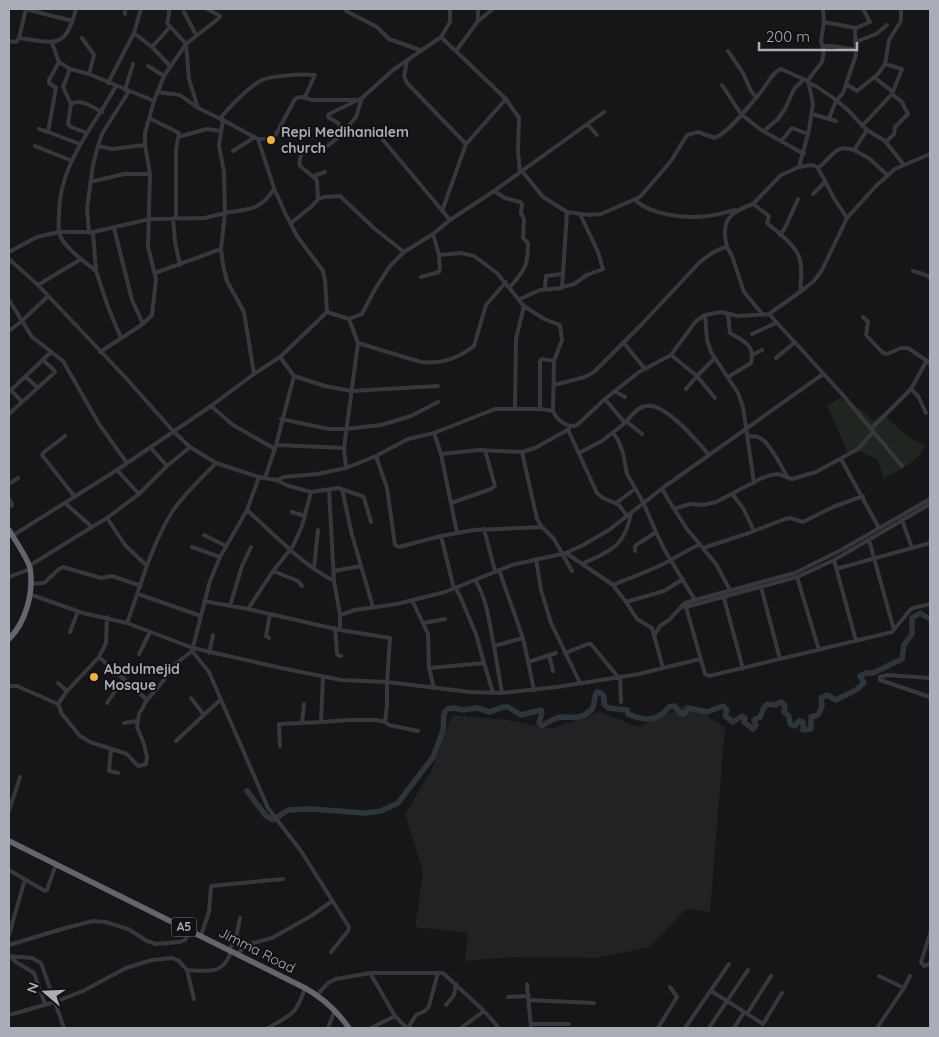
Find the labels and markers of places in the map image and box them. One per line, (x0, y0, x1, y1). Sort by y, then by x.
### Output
place label: Repi Medihanialem church (281, 123, 409, 157)
marker: Repi Medihanialem church (265, 134, 277, 146)
place label: Abdulmejid Mosque (104, 660, 180, 694)
marker: Abdulmejid Mosque (88, 671, 100, 683)

